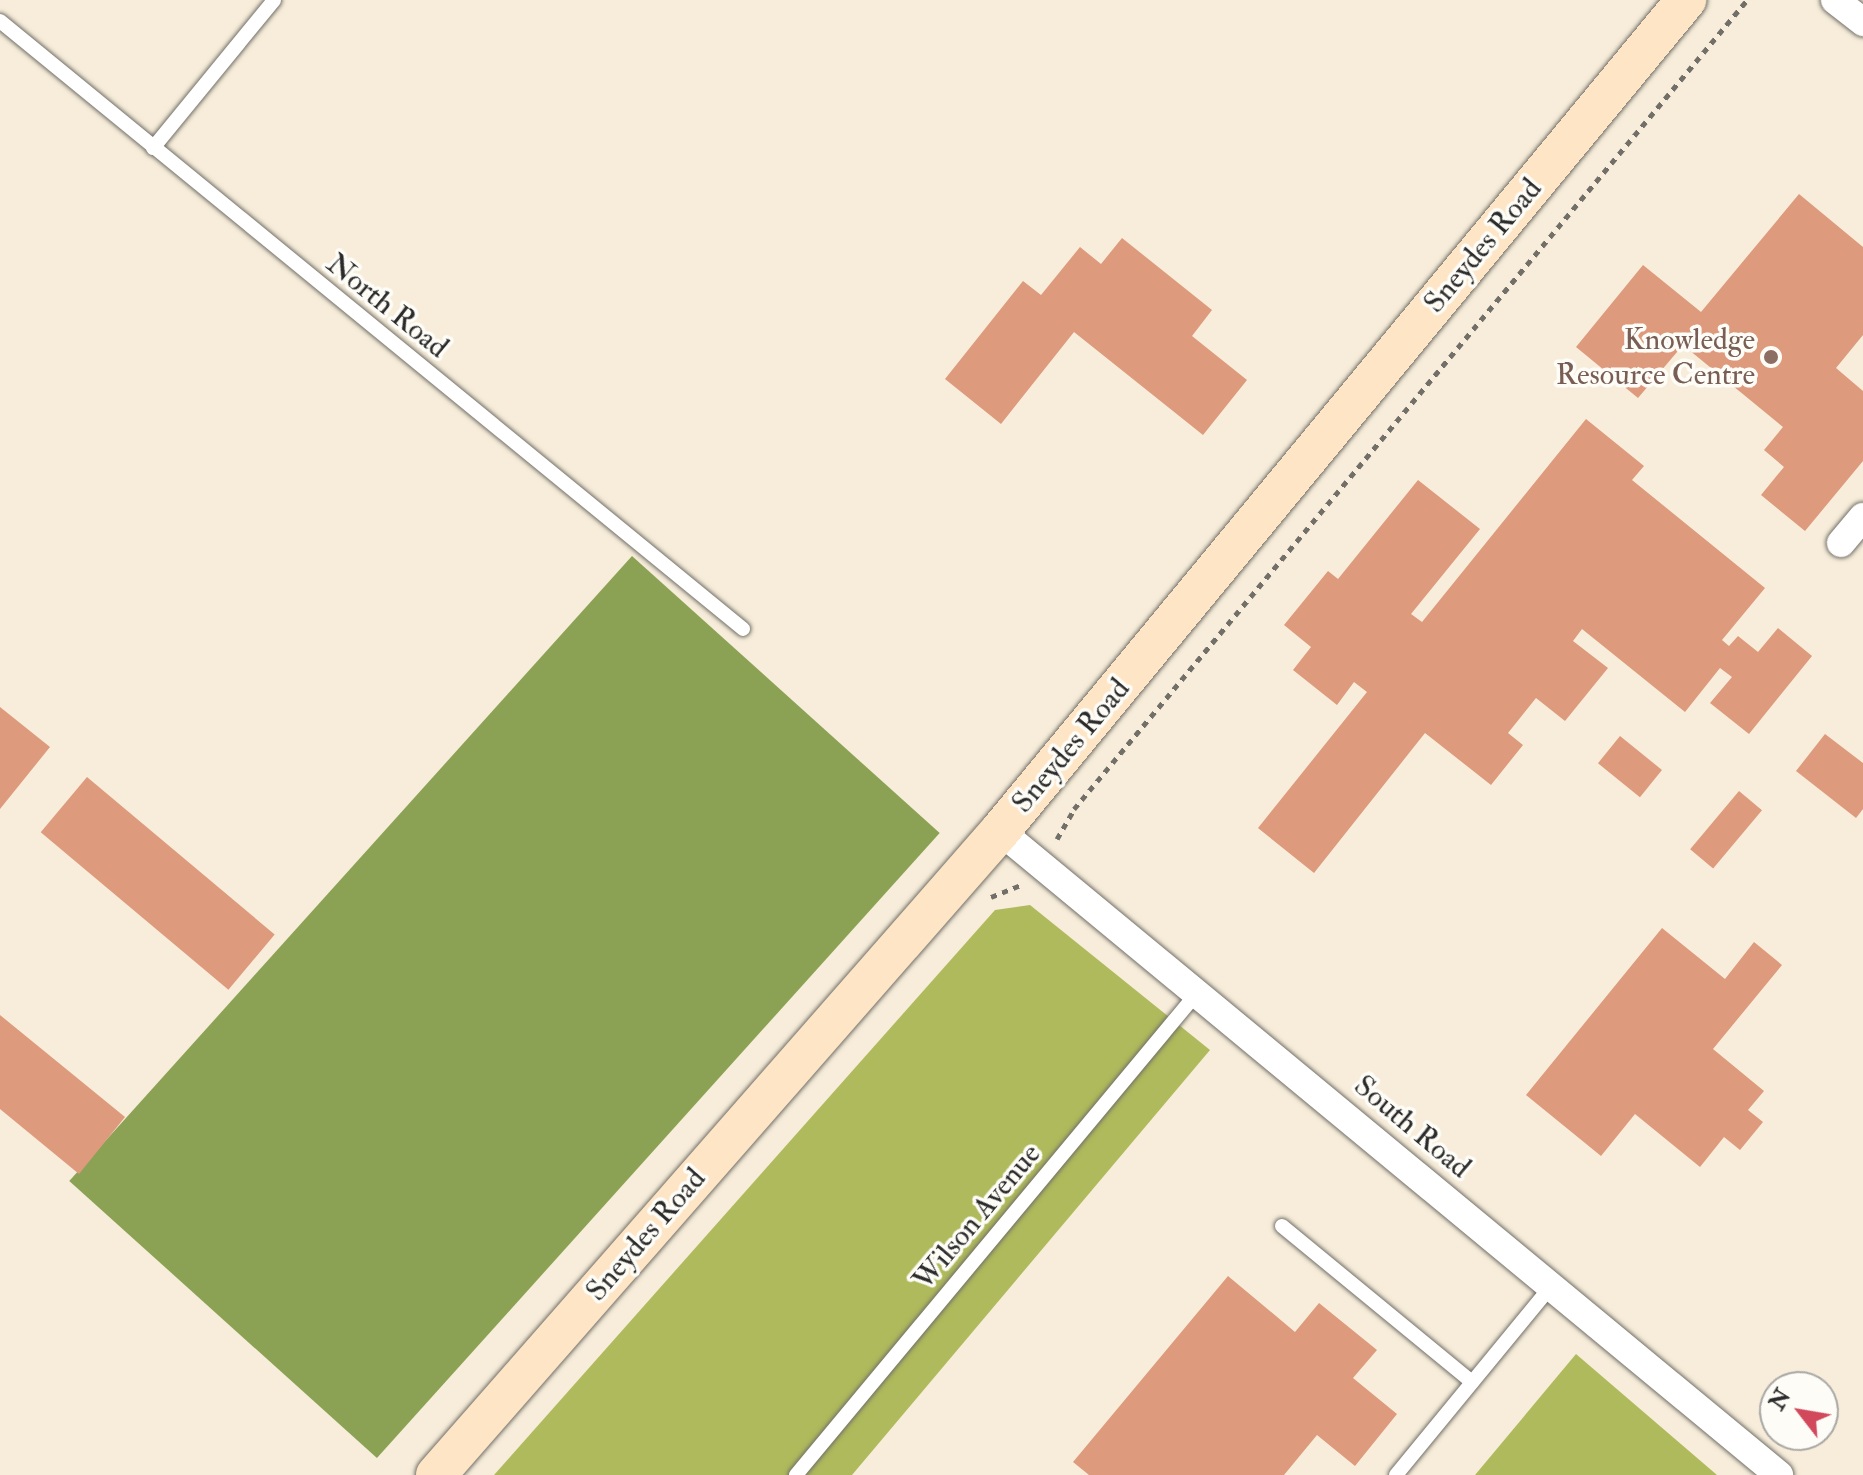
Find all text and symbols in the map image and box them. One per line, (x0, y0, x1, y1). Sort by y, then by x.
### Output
street label: Sneydes Road (1416, 172, 1550, 320)
street label: North Road (319, 246, 455, 366)
place label: Knowledge Resource Centre (1556, 322, 1755, 392)
marker: Knowledge Resource Centre (1762, 348, 1780, 366)
street label: Sneydes Road (1004, 672, 1138, 820)
street label: South Road (1346, 1068, 1478, 1186)
street label: Wilson Avenue (906, 1137, 1048, 1297)
street label: Sneydes Road (579, 1161, 713, 1309)
north arrow (1759, 1371, 1839, 1451)
text: N (1763, 1384, 1797, 1415)

